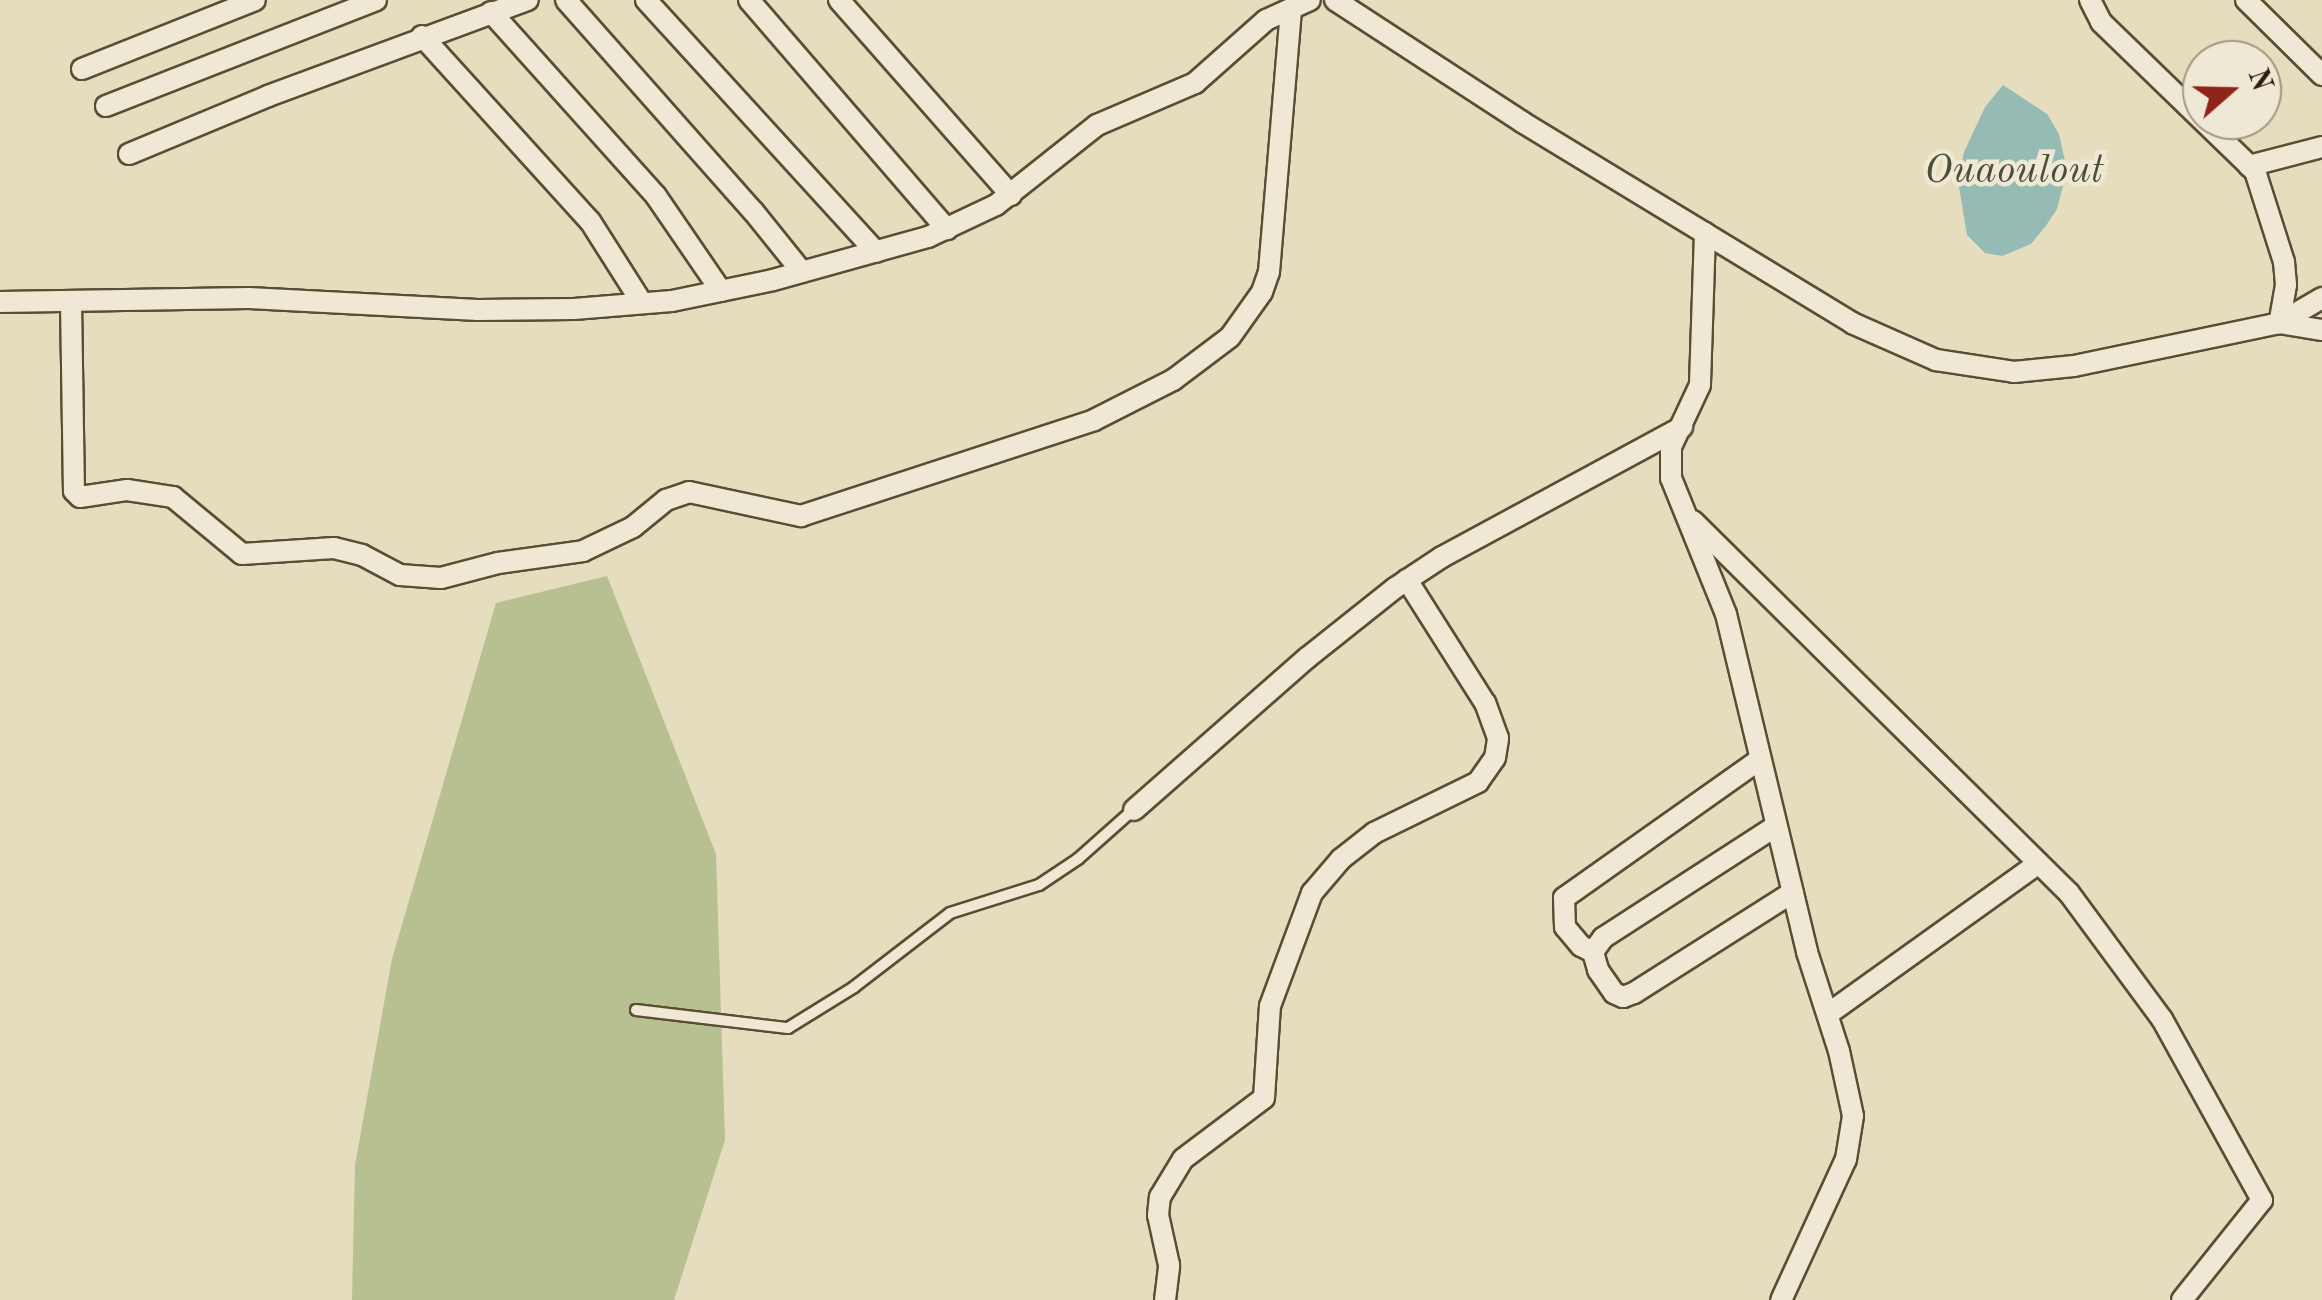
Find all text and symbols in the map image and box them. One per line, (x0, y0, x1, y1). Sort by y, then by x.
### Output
north arrow (2182, 40, 2282, 140)
text: N (2241, 66, 2275, 95)
water label: Ouaoulout (1924, 148, 2104, 196)

